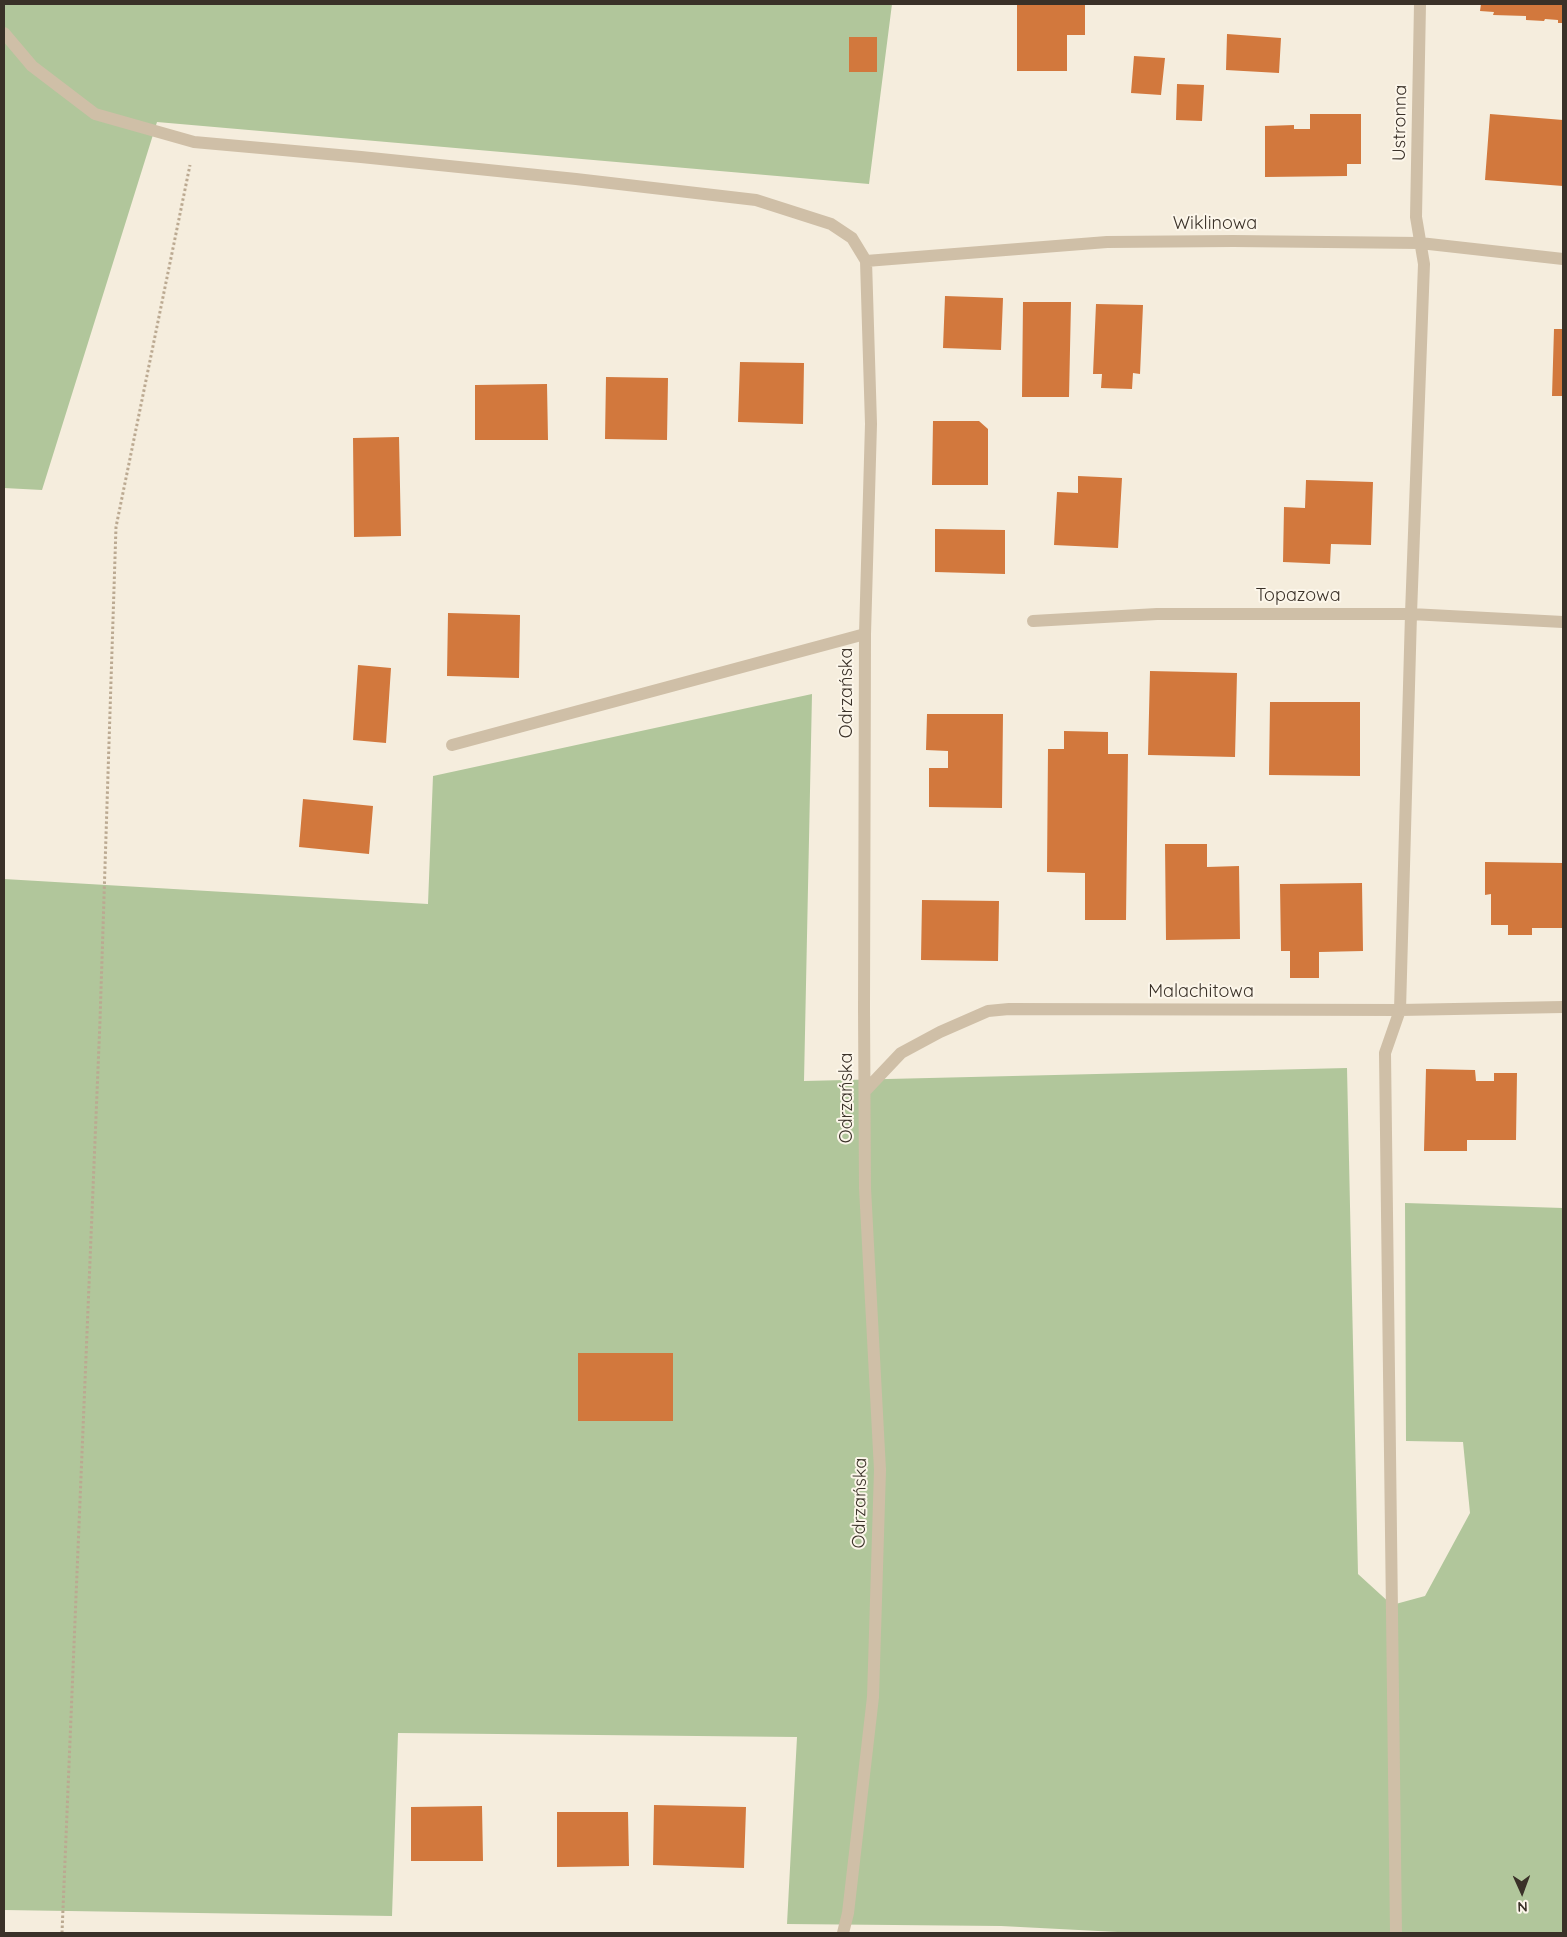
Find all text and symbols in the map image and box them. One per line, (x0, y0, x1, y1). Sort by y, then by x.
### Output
street label: Ustronna (1389, 85, 1411, 161)
street label: Wiklinowa (1173, 213, 1257, 235)
street label: Topazowa (1255, 585, 1341, 607)
street label: Odrzańska (836, 648, 858, 738)
street label: Malachitowa (1148, 981, 1254, 1003)
street label: Odrzańska (836, 1053, 858, 1143)
street label: Odrzańska (848, 1458, 872, 1548)
north arrow (1497, 1867, 1547, 1917)
text: N (1517, 1898, 1528, 1916)

